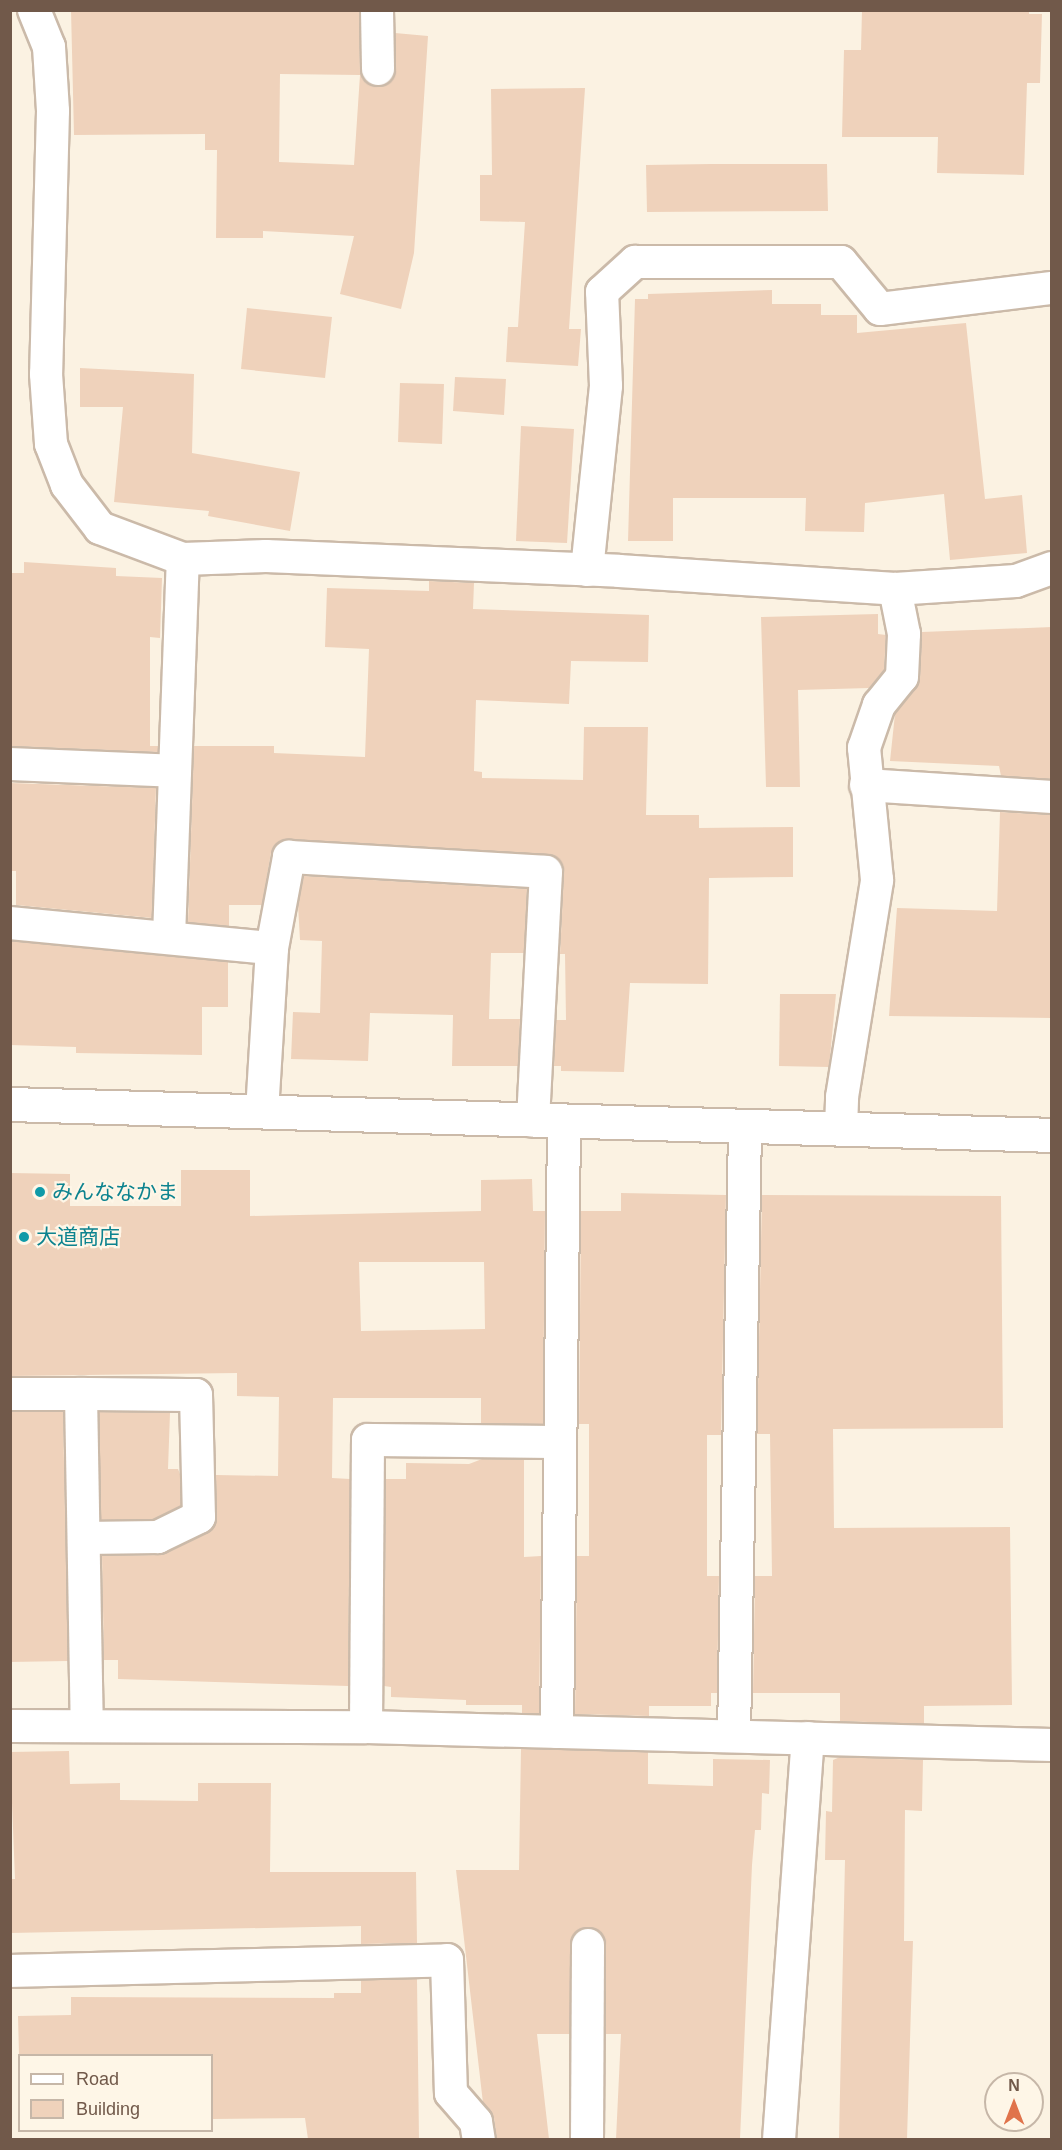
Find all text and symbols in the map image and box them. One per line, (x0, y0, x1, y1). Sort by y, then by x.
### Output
place label: みんななかま (52, 1179, 178, 1205)
marker: みんななかま (33, 1185, 47, 1199)
place label: 大道商店 (36, 1224, 120, 1250)
marker: 大道商店 (17, 1230, 31, 1244)
legend (18, 2054, 213, 2132)
text: Road (76, 2069, 119, 2089)
north arrow (984, 2072, 1044, 2132)
text: N (1008, 2077, 1020, 2094)
text: Building (76, 2099, 140, 2119)

